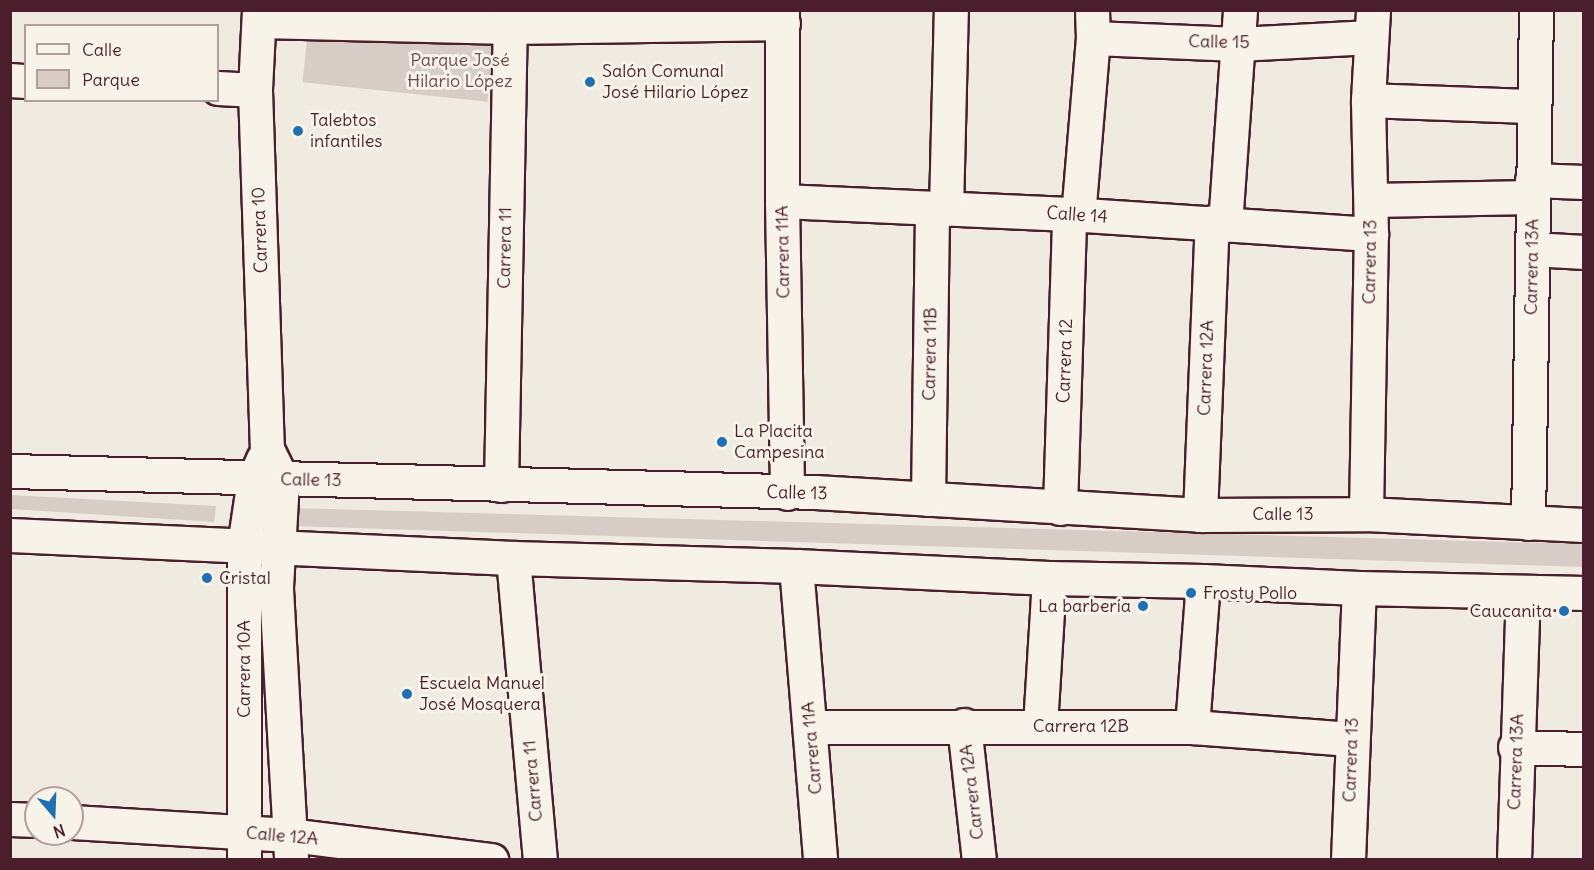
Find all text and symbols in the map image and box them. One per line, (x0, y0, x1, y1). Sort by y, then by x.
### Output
legend (24, 24, 219, 102)
street label: Calle 15 (1188, 31, 1250, 53)
text: Calle (82, 38, 122, 61)
park label: Parque José Hilario López (407, 50, 513, 92)
place label: Salón Comunal José Hilario López (602, 61, 749, 104)
text: Parque (82, 68, 140, 91)
marker: Salón Comunal José Hilario López (583, 75, 597, 89)
place label: Talebtos infantiles (310, 110, 383, 152)
marker: Talebtos infantiles (291, 124, 305, 138)
street label: Carrera 10 (248, 186, 272, 274)
street label: Calle 14 (1046, 202, 1108, 228)
street label: Carrera 11A (771, 205, 795, 299)
street label: Carrera 11 (493, 207, 517, 289)
street label: Carrera 13 (1358, 219, 1382, 305)
street label: Carrera 13A (1520, 219, 1544, 315)
street label: Carrera 11B (918, 307, 942, 401)
street label: Carrera 12 (1053, 318, 1077, 404)
street label: Carrera 12A (1194, 320, 1218, 416)
place label: La Placita Campesina (734, 421, 825, 464)
marker: La Placita Campesina (715, 435, 729, 449)
street label: Calle 13 (280, 469, 342, 491)
street label: Calle 13 (766, 482, 828, 504)
street label: Calle 13 (1252, 503, 1314, 525)
place label: Cristal (219, 567, 271, 589)
marker: Cristal (200, 571, 214, 585)
place label: Frosty Pollo (1203, 582, 1297, 604)
marker: Frosty Pollo (1184, 586, 1198, 600)
place label: La barbería (1038, 595, 1131, 617)
marker: La barbería (1136, 599, 1150, 613)
place label: Caucanita (1470, 600, 1552, 622)
marker: Caucanita (1557, 604, 1571, 618)
street label: Carrera 10A (233, 620, 255, 718)
place label: Escuela Manuel José Mosquera (419, 673, 545, 716)
marker: Escuela Manuel José Mosquera (400, 687, 414, 701)
street label: Carrera 11A (797, 701, 827, 795)
street label: Carrera 13A (1504, 713, 1528, 811)
street label: Carrera 12B (1033, 715, 1129, 737)
street label: Carrera 13 (1339, 717, 1363, 803)
street label: Carrera 11 (519, 739, 547, 823)
street label: Carrera 12A (955, 743, 989, 841)
north arrow (24, 786, 84, 846)
text: N (51, 820, 68, 842)
street label: Calle 12A (245, 822, 319, 850)

